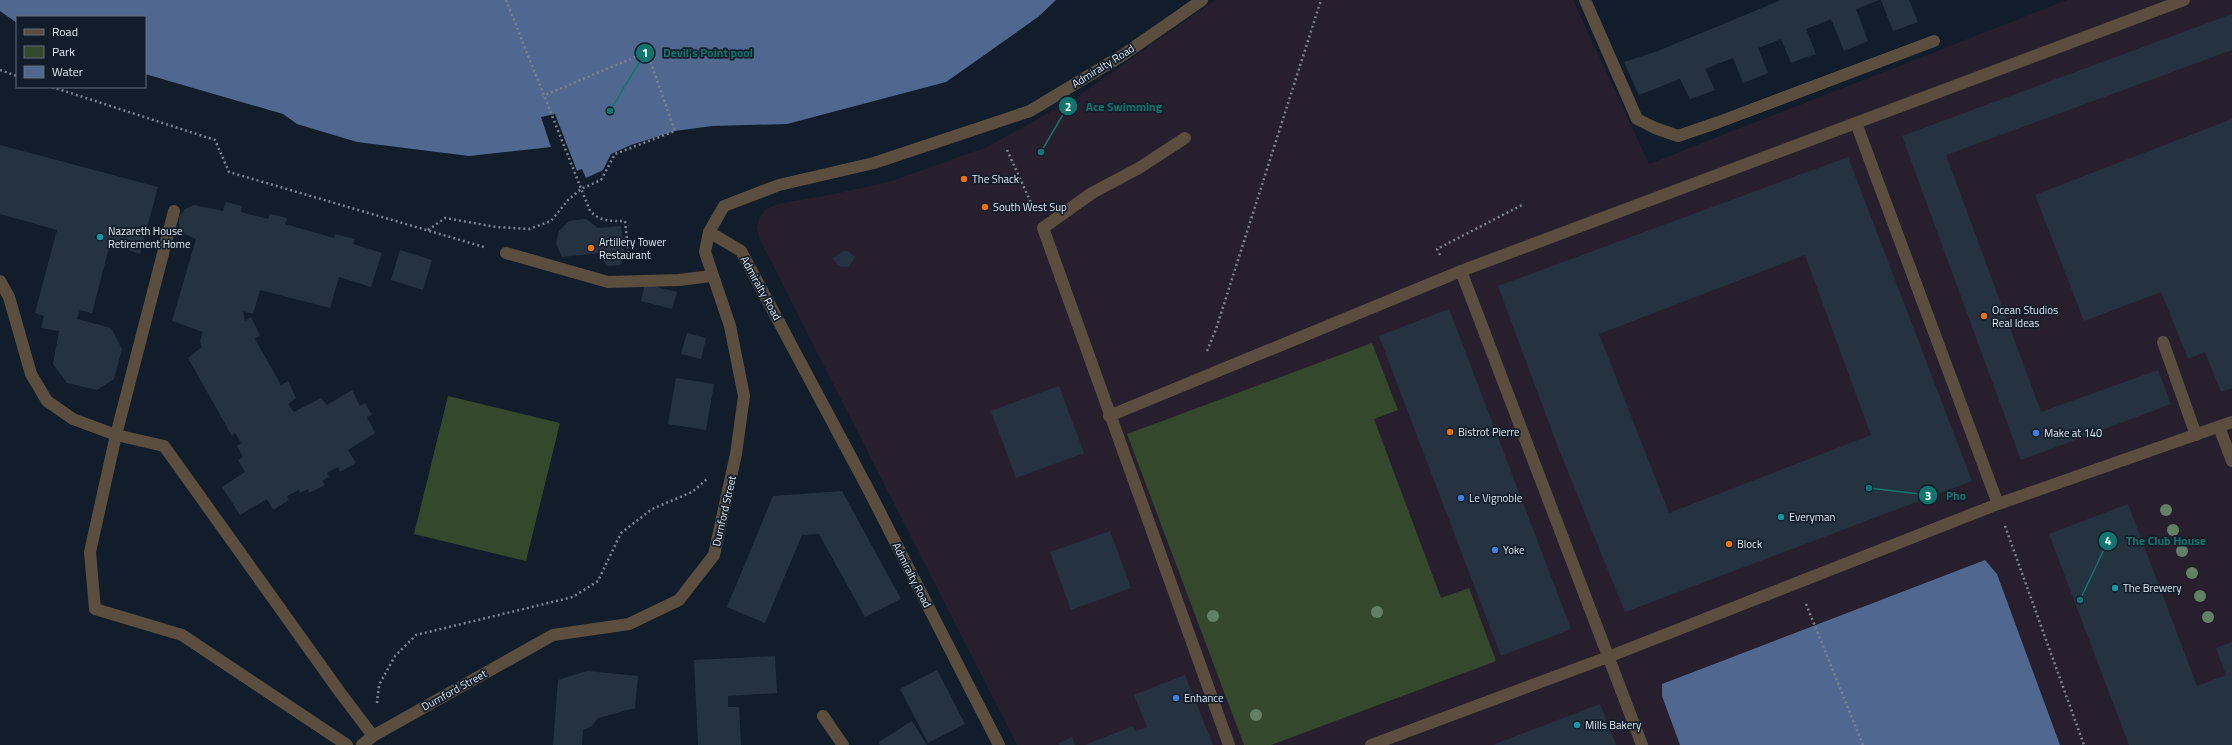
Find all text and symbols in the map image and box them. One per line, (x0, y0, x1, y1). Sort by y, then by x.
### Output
legend (16, 16, 146, 88)
text: Road (52, 22, 78, 41)
street label: Admiralty Road (1069, 40, 1138, 92)
callout: Devil's Point pool (635, 41, 761, 65)
text: Park (52, 42, 75, 61)
text: 1 (642, 43, 648, 62)
text: Devil's Point pool (663, 43, 753, 62)
text: Water (52, 62, 83, 81)
callout: Ace Swimming (1058, 94, 1170, 118)
text: 2 (1065, 97, 1071, 116)
text: Ace Swimming (1086, 97, 1163, 116)
place label: The Shack (972, 171, 1020, 187)
marker: The Shack (959, 174, 969, 184)
place label: South West Sup (993, 199, 1067, 215)
marker: South West Sup (980, 202, 990, 212)
place label: Nazareth House Retirement Home (108, 223, 191, 252)
marker: Nazareth House Retirement Home (95, 232, 105, 242)
place label: Artillery Tower Restaurant (599, 234, 666, 263)
marker: Artillery Tower Restaurant (586, 243, 596, 253)
street label: Admiralty Road (737, 253, 785, 323)
place label: Ocean Studios Real Ideas (1992, 302, 2058, 331)
marker: Ocean Studios Real Ideas (1979, 311, 1989, 321)
place label: Bistrot Pierre (1458, 424, 1520, 440)
place label: Make at 140 (2044, 425, 2102, 441)
marker: Bistrot Pierre (1445, 427, 1455, 437)
marker: Make at 140 (2031, 428, 2041, 438)
street label: Durnford Street (708, 474, 740, 548)
callout: Pho (1918, 483, 1974, 507)
text: 3 (1925, 486, 1931, 505)
text: Pho (1946, 486, 1966, 505)
place label: Le Vignoble (1469, 490, 1523, 506)
marker: Le Vignoble (1456, 493, 1466, 503)
place label: Everyman (1789, 509, 1836, 525)
marker: Everyman (1776, 512, 1786, 522)
callout: The Club House (2098, 529, 2214, 553)
text: 4 (2105, 531, 2112, 550)
text: The Club House (2126, 531, 2206, 550)
place label: Block (1737, 536, 1763, 552)
marker: Block (1724, 539, 1734, 549)
street label: Admiralty Road (889, 540, 935, 611)
place label: Yoke (1503, 542, 1525, 558)
marker: Yoke (1490, 545, 1500, 555)
place label: The Brewery (2123, 580, 2182, 596)
marker: The Brewery (2110, 583, 2120, 593)
street label: Durnford Street (419, 665, 490, 715)
place label: Enhance (1184, 690, 1224, 706)
marker: Enhance (1171, 693, 1181, 703)
place label: Mills Bakery (1585, 717, 1642, 733)
marker: Mills Bakery (1572, 720, 1582, 730)

